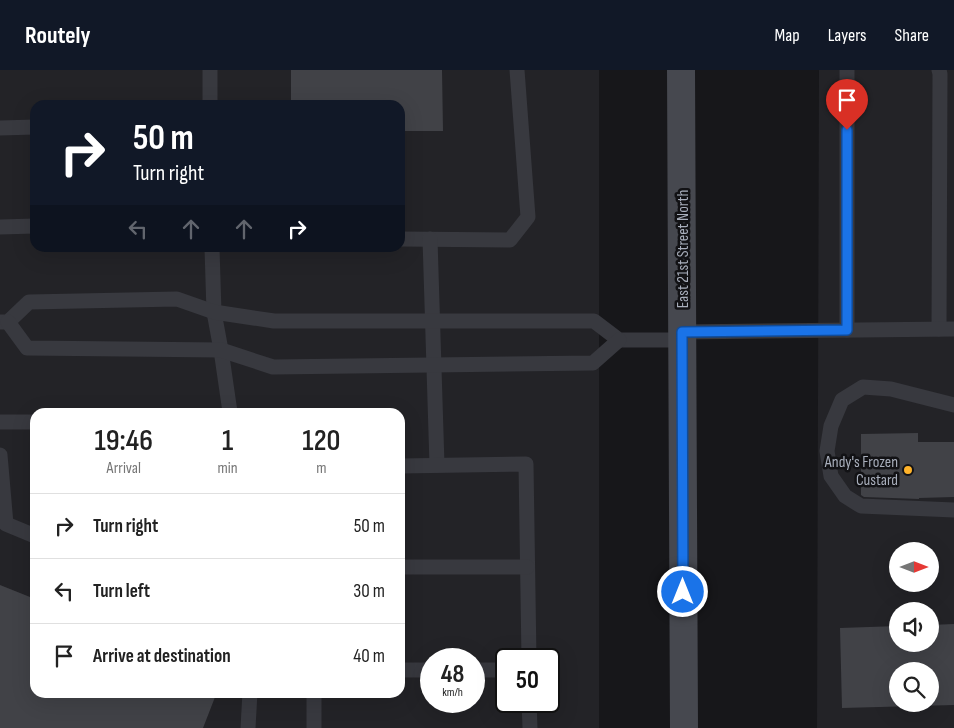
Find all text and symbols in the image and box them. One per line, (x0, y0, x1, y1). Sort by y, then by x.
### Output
text: Routely (25, 21, 90, 50)
text: Map (775, 25, 800, 46)
text: Layers (828, 25, 867, 46)
text: Share (895, 25, 929, 46)
pin (826, 79, 868, 130)
icon: arrive (833, 86, 861, 114)
text: 50 m (133, 117, 194, 160)
icon: right (50, 120, 115, 185)
text: Turn right (133, 160, 204, 187)
street label: East 21st Street North (674, 190, 693, 308)
icon: left (124, 215, 152, 243)
icon: ahead (177, 215, 205, 243)
icon: ahead (230, 215, 258, 243)
icon: right (283, 215, 311, 243)
text: 19:46 (95, 423, 153, 459)
text: 1 (222, 423, 233, 459)
text: 120 (302, 423, 340, 459)
place label: Andy's Frozen Custard (824, 453, 898, 490)
text: Arrival (107, 459, 141, 478)
text: min (218, 459, 238, 478)
text: m (316, 459, 326, 478)
marker: Andy's Frozen Custard (902, 464, 914, 476)
icon: right (50, 512, 78, 540)
text: Turn right (93, 515, 158, 538)
text: 50 m (354, 515, 385, 538)
north arrow (889, 542, 939, 592)
map controls (889, 542, 939, 712)
position arrow (656, 565, 708, 617)
icon: left (50, 577, 78, 605)
text: Turn left (93, 580, 150, 603)
text: 30 m (353, 580, 385, 603)
button: sound (889, 602, 939, 652)
icon: arrive (50, 642, 78, 670)
text: Arrive at destination (93, 645, 231, 668)
text: 40 m (353, 645, 385, 668)
speed limit sign: 50 (495, 648, 560, 713)
text: 48 (441, 659, 464, 690)
button: search (889, 662, 939, 712)
text: km/h (442, 685, 463, 700)

